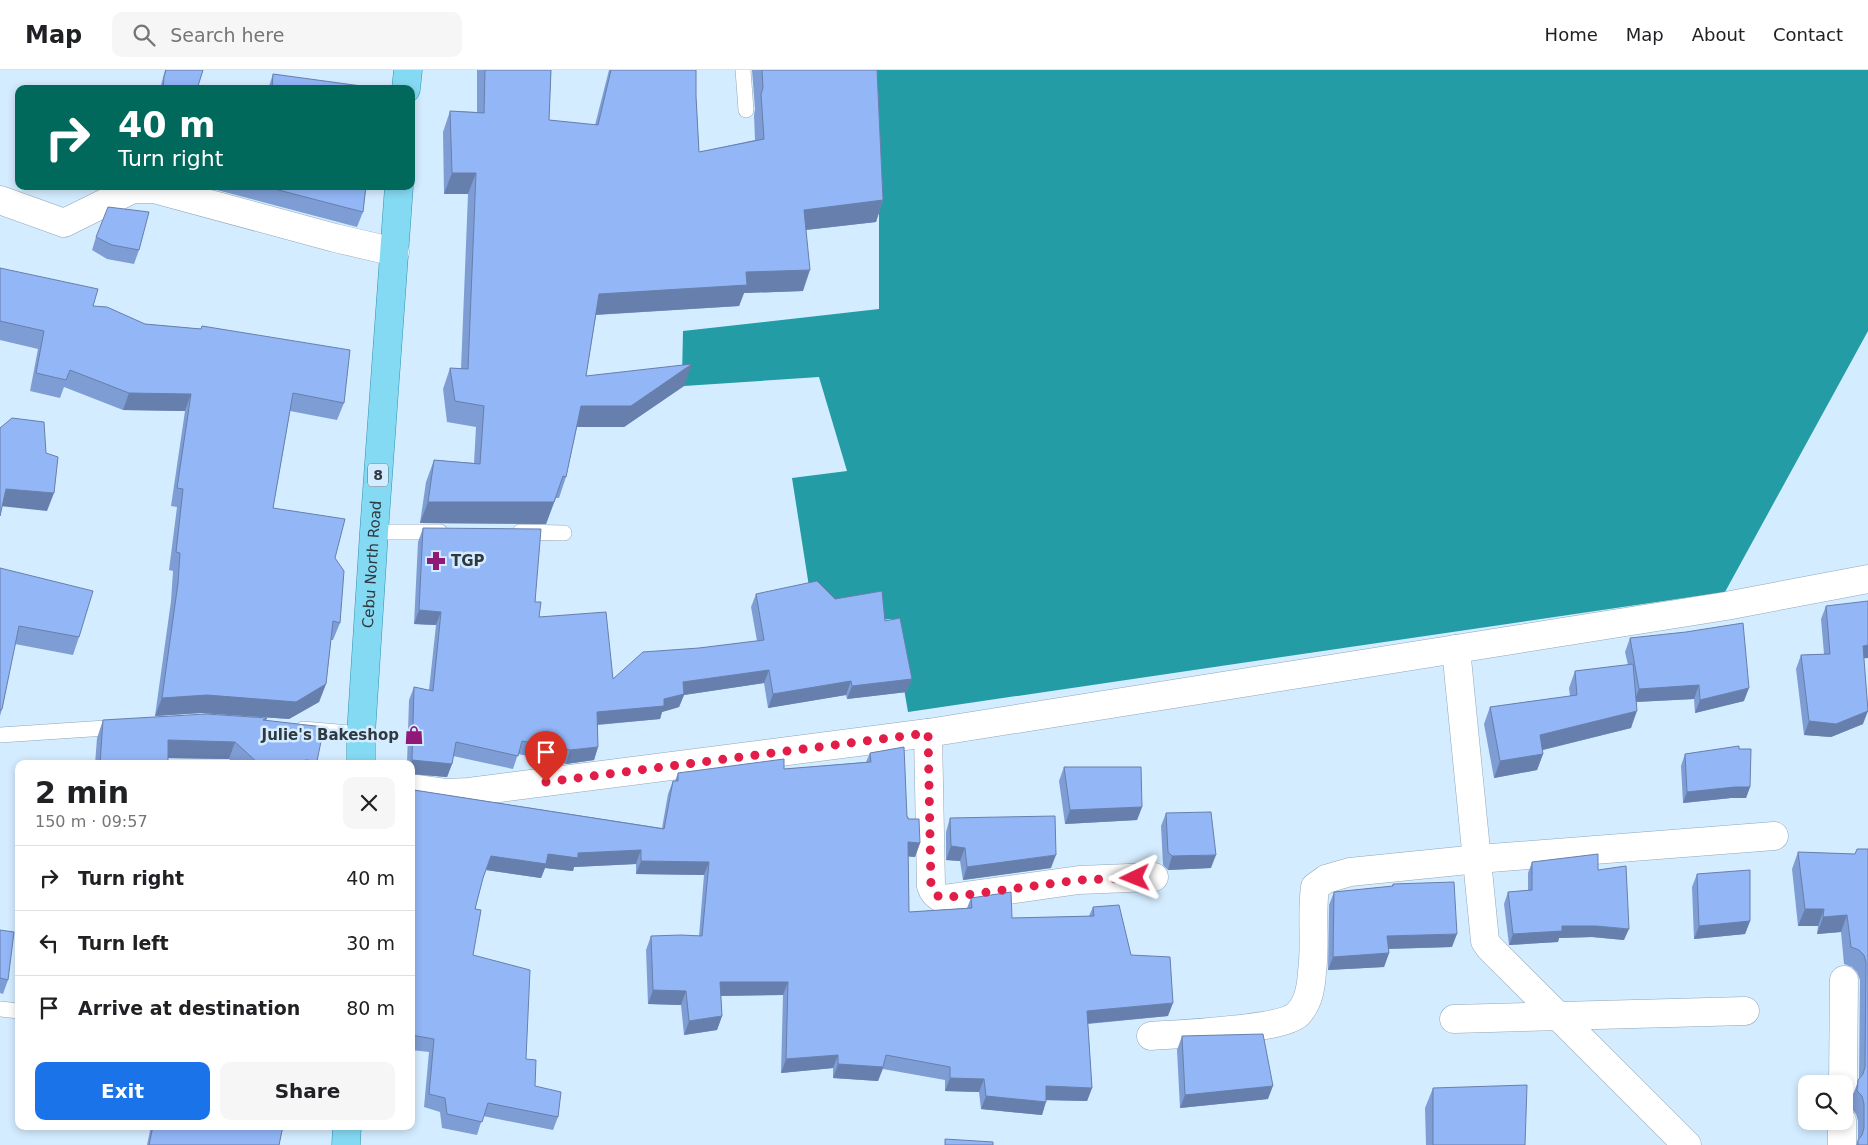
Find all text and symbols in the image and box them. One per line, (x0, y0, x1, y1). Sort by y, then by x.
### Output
search box (112, 12, 462, 57)
text: Map (25, 21, 82, 49)
icon: search (130, 21, 158, 49)
text: Search here (170, 24, 284, 46)
text: Home (1545, 24, 1598, 45)
text: Map (1626, 24, 1664, 45)
text: About (1692, 24, 1745, 45)
text: Contact (1773, 24, 1843, 45)
icon: right (35, 105, 100, 170)
text: 40 m (118, 105, 215, 145)
text: Turn right (118, 146, 223, 171)
road number: 8 (368, 464, 388, 486)
street label: Cebu North Road (359, 500, 385, 629)
pharmacy icon: TGP (425, 550, 447, 572)
place label: TGP (451, 552, 485, 570)
shop icon: Julie's Bakeshop (403, 724, 425, 746)
place label: Julie's Bakeshop (261, 726, 399, 744)
pin (525, 731, 567, 782)
icon: arrive (532, 738, 560, 766)
text: 2 min (35, 775, 129, 810)
button: close (343, 777, 395, 829)
text: 150 m · 09:57 (35, 812, 148, 831)
position arrow (1108, 851, 1160, 903)
icon: right (35, 864, 63, 892)
text: Turn right (78, 867, 184, 889)
text: 40 m (346, 867, 395, 889)
icon: left (35, 929, 63, 957)
text: Turn left (78, 932, 169, 954)
text: 30 m (346, 932, 395, 954)
icon: arrive (35, 994, 63, 1022)
text: Arrive at destination (78, 997, 300, 1019)
text: 80 m (346, 997, 395, 1019)
button: Exit (35, 1062, 210, 1120)
button: Share (220, 1062, 395, 1120)
map controls (1798, 1075, 1853, 1130)
button: search (1798, 1075, 1853, 1130)

